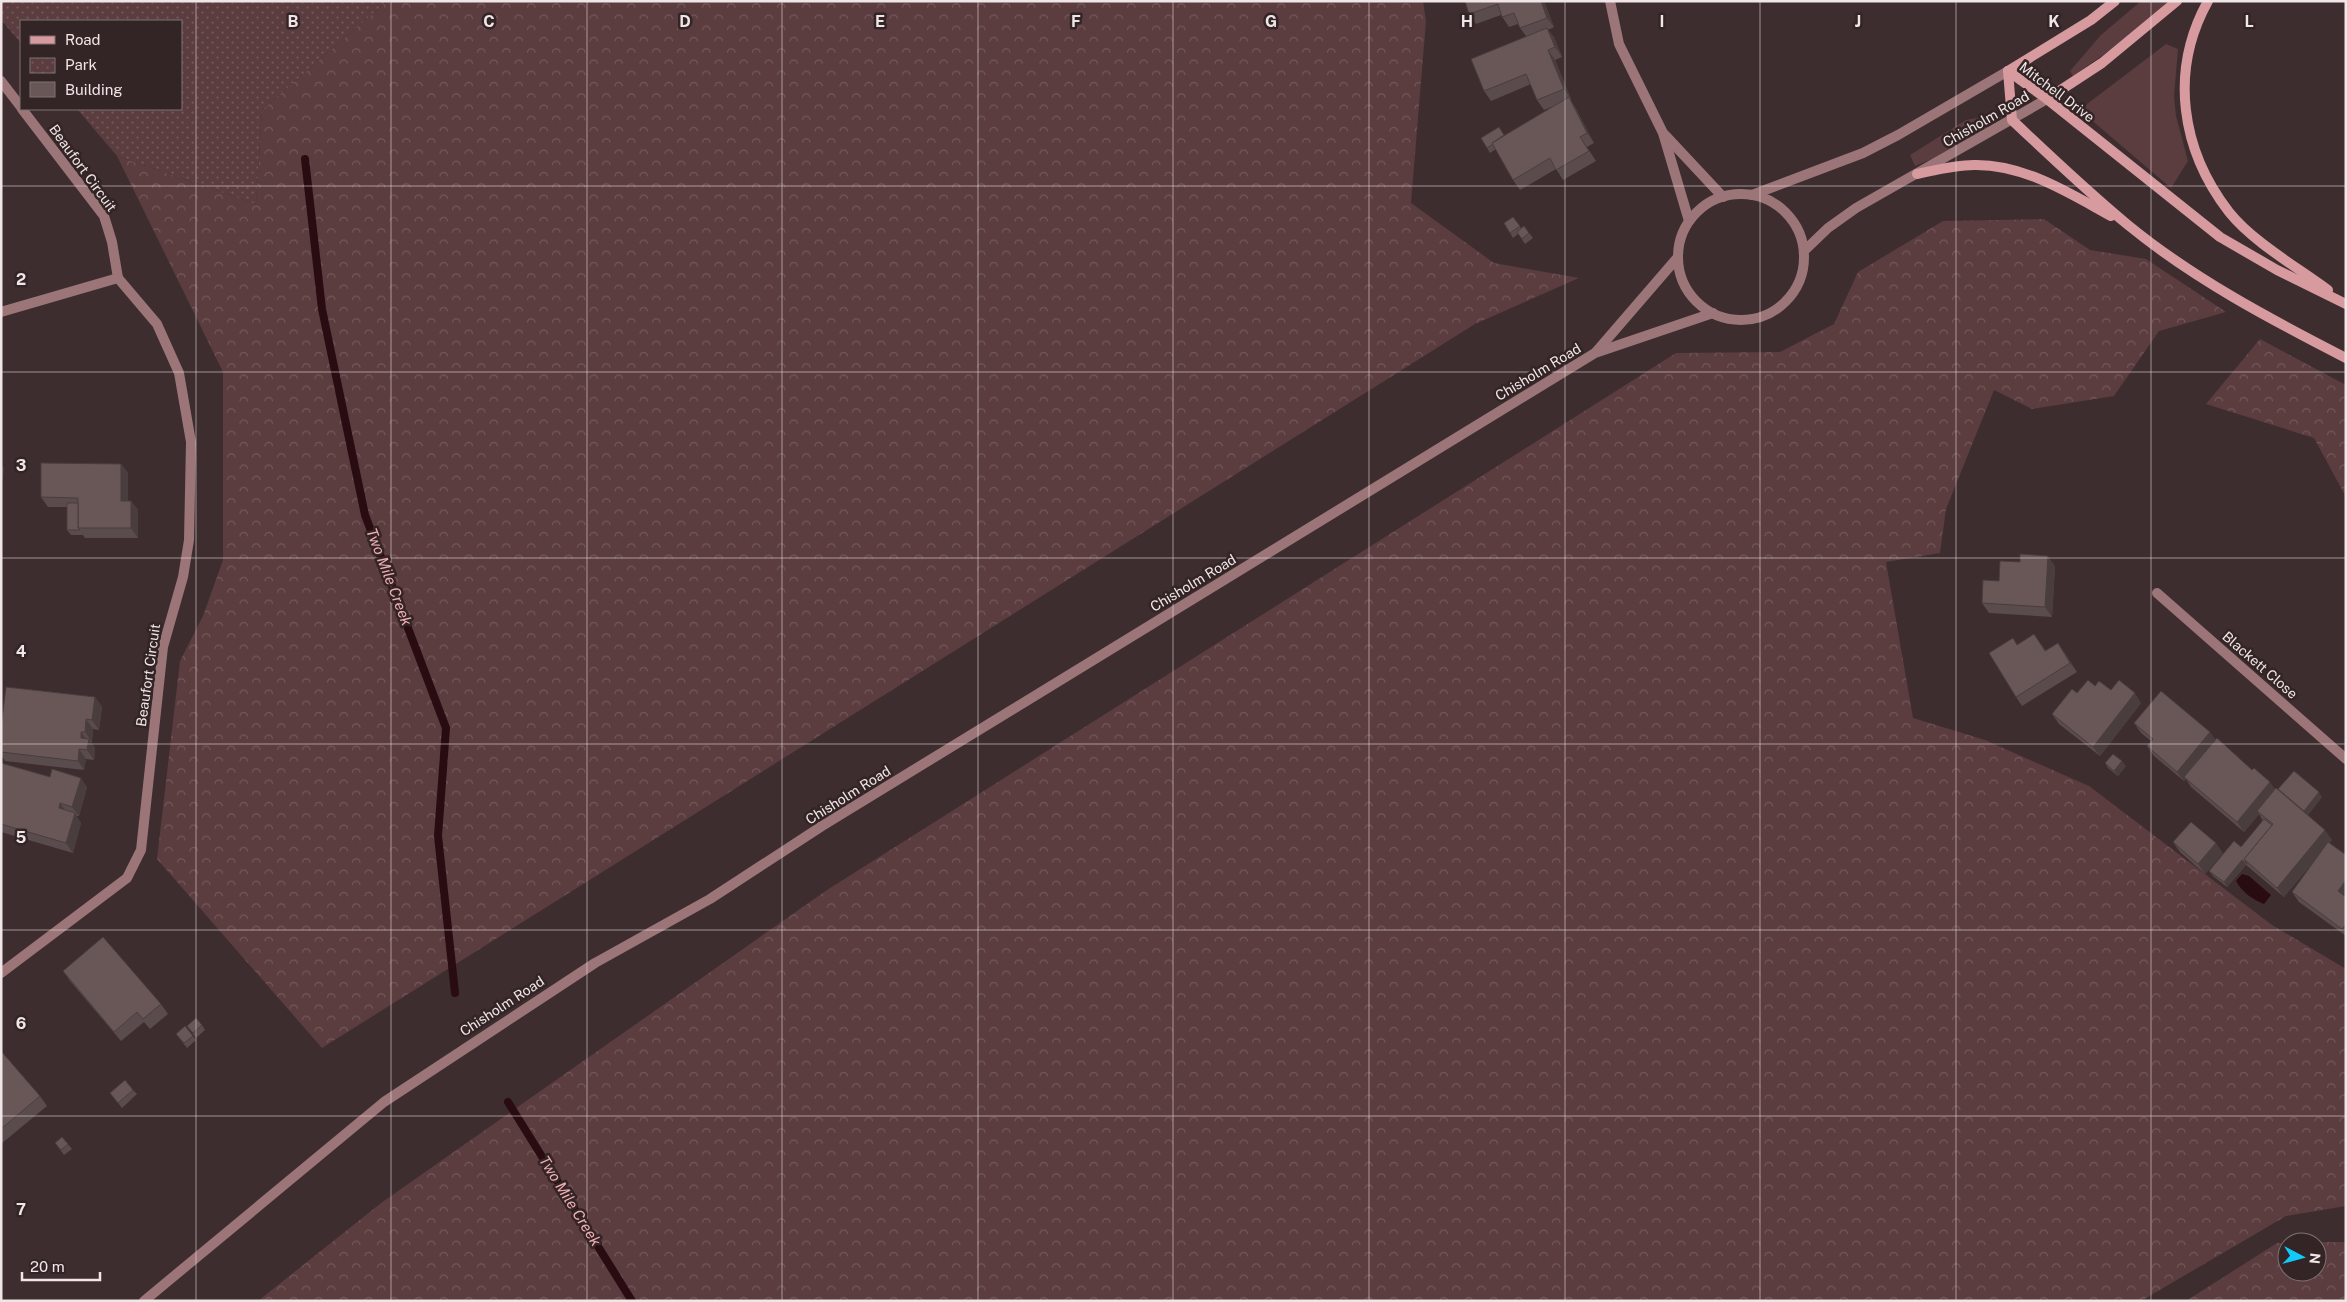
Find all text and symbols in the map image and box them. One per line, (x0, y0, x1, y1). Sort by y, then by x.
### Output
text: B (288, 12, 299, 31)
text: C (483, 12, 495, 31)
text: D (679, 12, 691, 31)
text: E (875, 12, 885, 31)
text: F (1071, 12, 1081, 31)
text: G (1265, 12, 1277, 31)
text: H (1461, 12, 1473, 31)
text: I (1660, 12, 1664, 31)
text: J (1855, 12, 1861, 31)
text: K (2048, 12, 2060, 31)
text: L (2244, 12, 2254, 31)
legend (20, 20, 182, 110)
text: Road (65, 31, 101, 48)
text: Park (65, 56, 97, 73)
street label: Mitchell Drive (2016, 59, 2098, 125)
text: Building (65, 81, 123, 98)
street label: Chisholm Road (1940, 88, 2032, 150)
street label: Beaufort Circuit (46, 121, 120, 215)
text: 2 (16, 270, 26, 289)
street label: Chisholm Road (1492, 340, 1584, 404)
text: 3 (16, 456, 26, 475)
water label: Two Mile Creek (363, 526, 416, 629)
street label: Chisholm Road (1147, 551, 1239, 615)
street label: Beaufort Circuit (133, 622, 163, 728)
street label: Blackett Close (2219, 628, 2301, 702)
text: 4 (16, 642, 27, 661)
street label: Chisholm Road (803, 762, 893, 828)
text: 5 (16, 828, 27, 847)
street label: Chisholm Road (457, 973, 547, 1039)
text: 6 (16, 1014, 26, 1033)
water label: Two Mile Creek (536, 1153, 605, 1250)
text: 7 (16, 1200, 26, 1219)
north arrow (2277, 1232, 2327, 1282)
scale bar (22, 1250, 100, 1282)
text: N (2306, 1252, 2323, 1265)
text: 20 m (30, 1258, 65, 1275)

